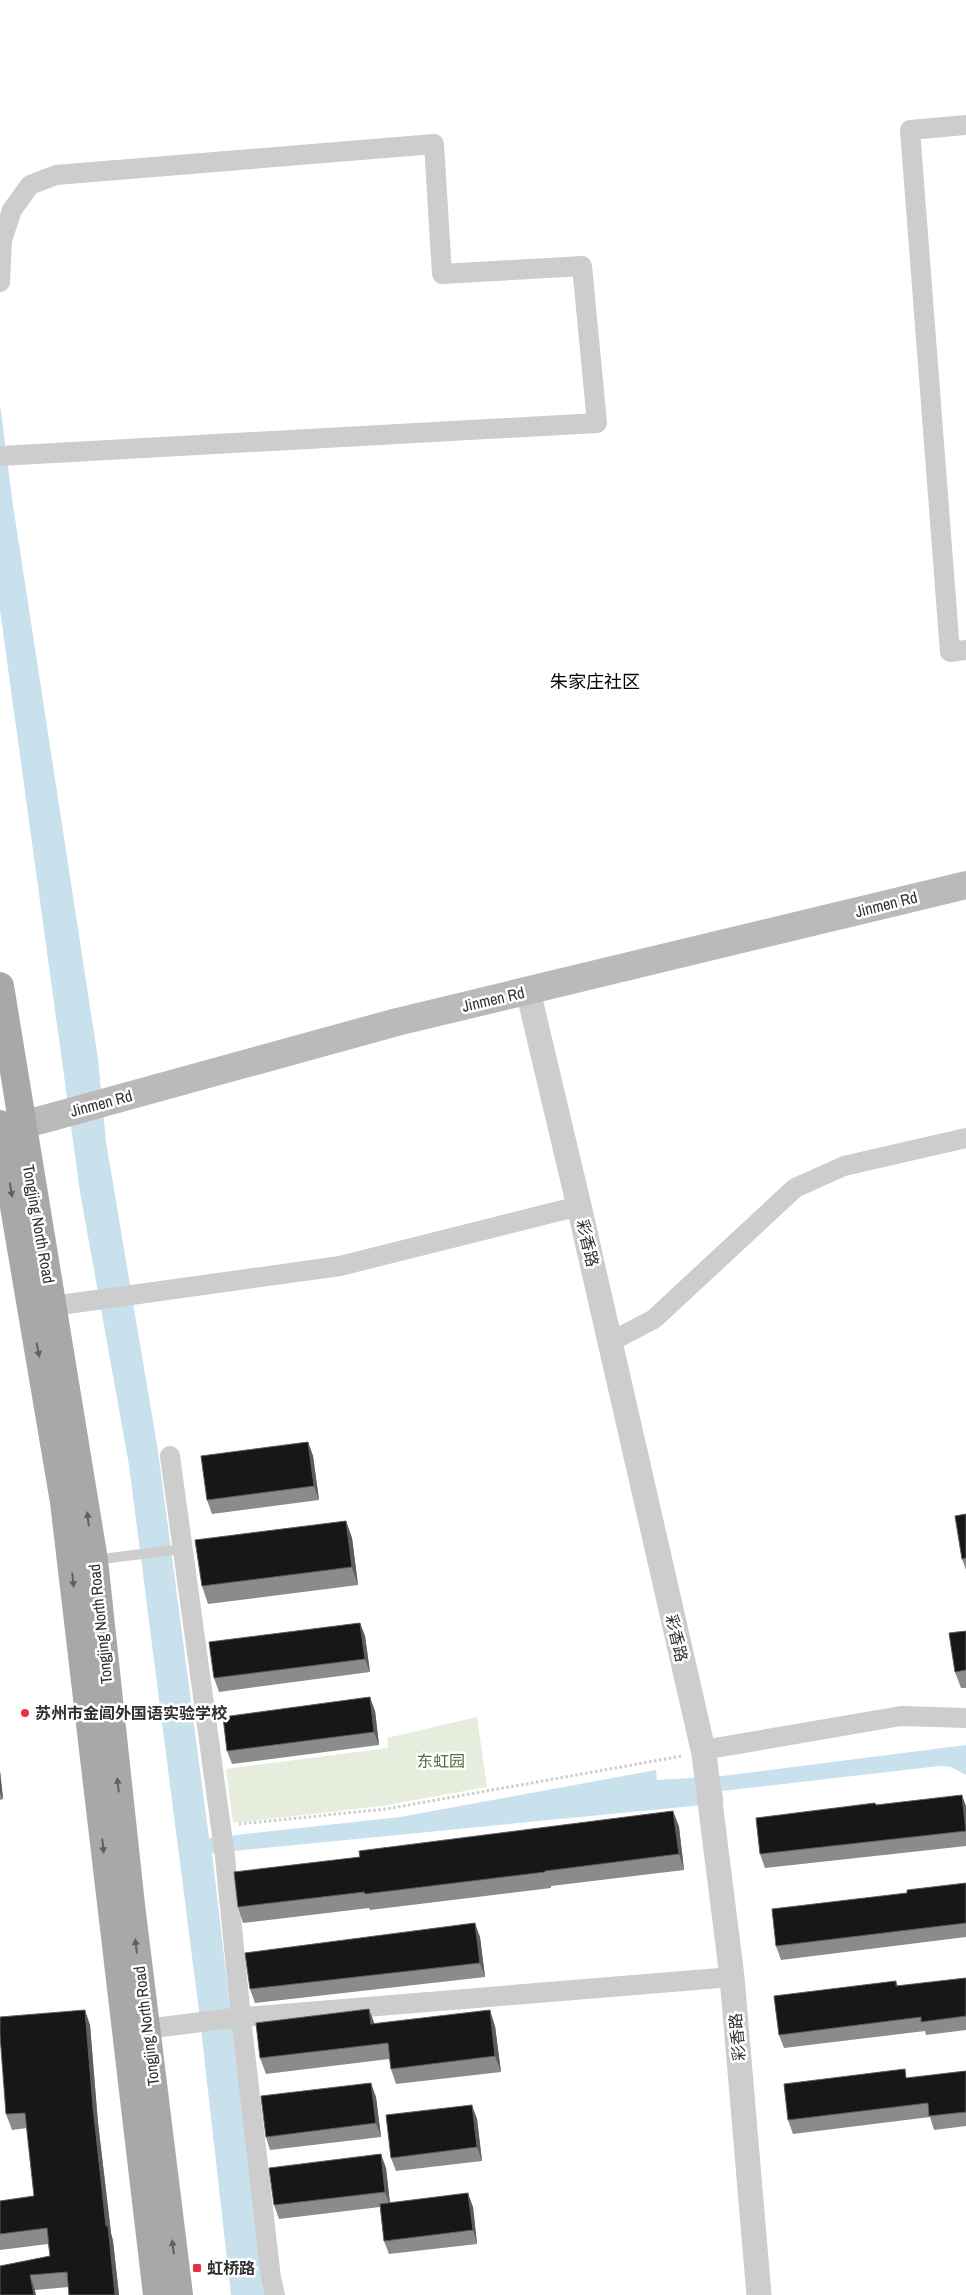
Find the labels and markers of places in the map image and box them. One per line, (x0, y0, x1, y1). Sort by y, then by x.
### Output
place label: 苏州市金阊外国语实验学校 (35, 1702, 228, 1724)
marker: 苏州市金阊外国语实验学校 (19, 1707, 31, 1719)
place label: 虹桥路 (207, 2257, 255, 2279)
marker: 虹桥路 (191, 2262, 203, 2274)

